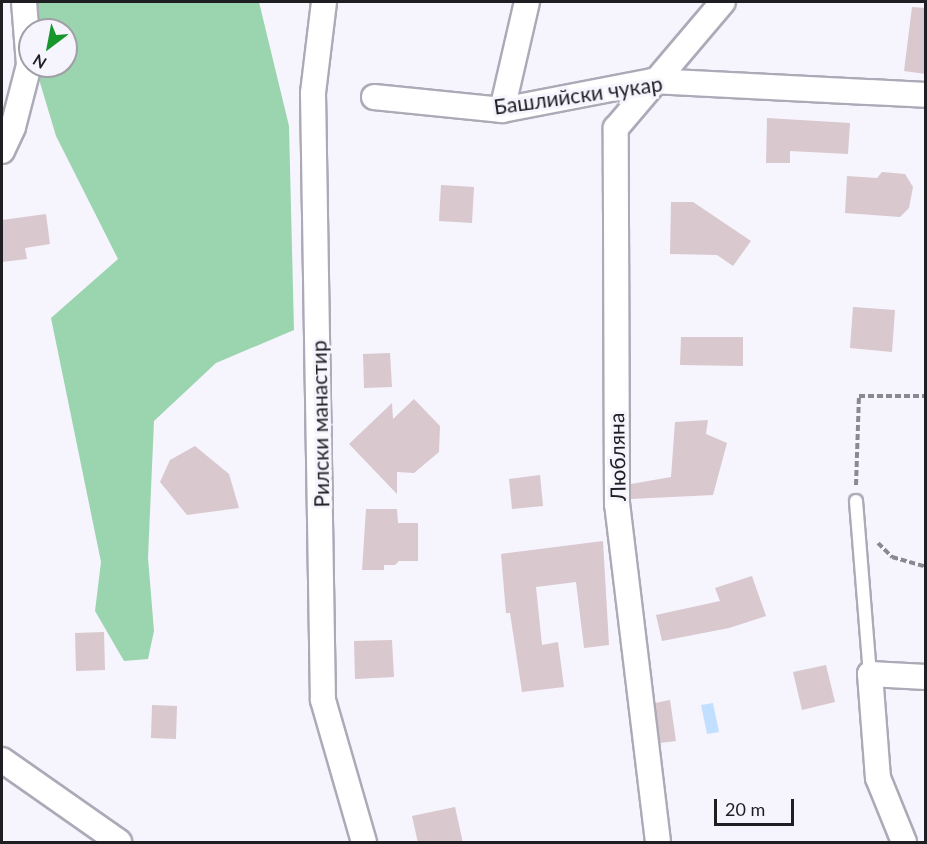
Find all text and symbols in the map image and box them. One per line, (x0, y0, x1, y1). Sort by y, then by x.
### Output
north arrow (18, 18, 78, 78)
text: N (29, 51, 50, 73)
street label: Башлийски чукар (492, 71, 664, 119)
street label: Рилски манастир (306, 340, 334, 508)
street label: Любляна (604, 413, 630, 501)
scale bar (717, 787, 796, 825)
text: 20 m (725, 798, 765, 820)

